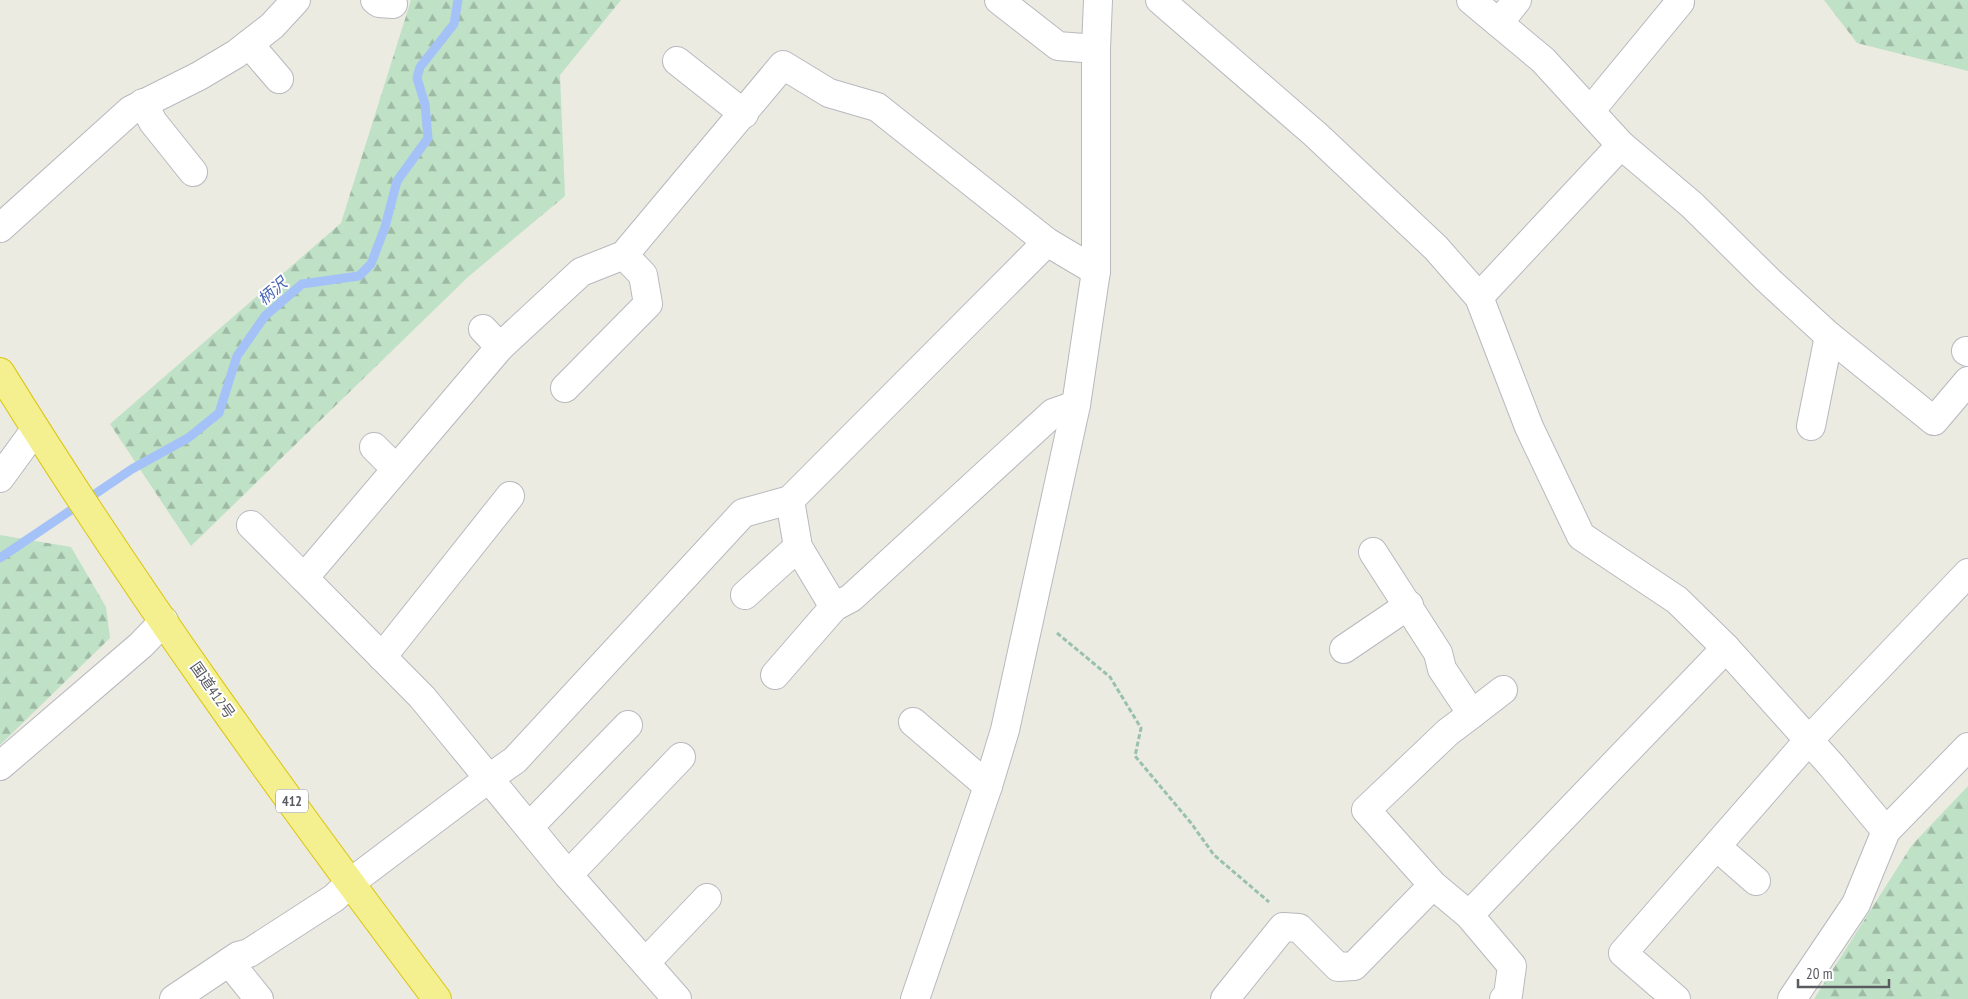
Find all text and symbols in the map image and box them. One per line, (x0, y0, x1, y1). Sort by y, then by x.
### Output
water label: 柄沢 (253, 272, 292, 309)
street label: 国道412号 (187, 658, 239, 722)
road number: 412 (276, 789, 308, 812)
scale bar (1798, 956, 1889, 988)
text: 20 m (1806, 964, 1832, 983)

